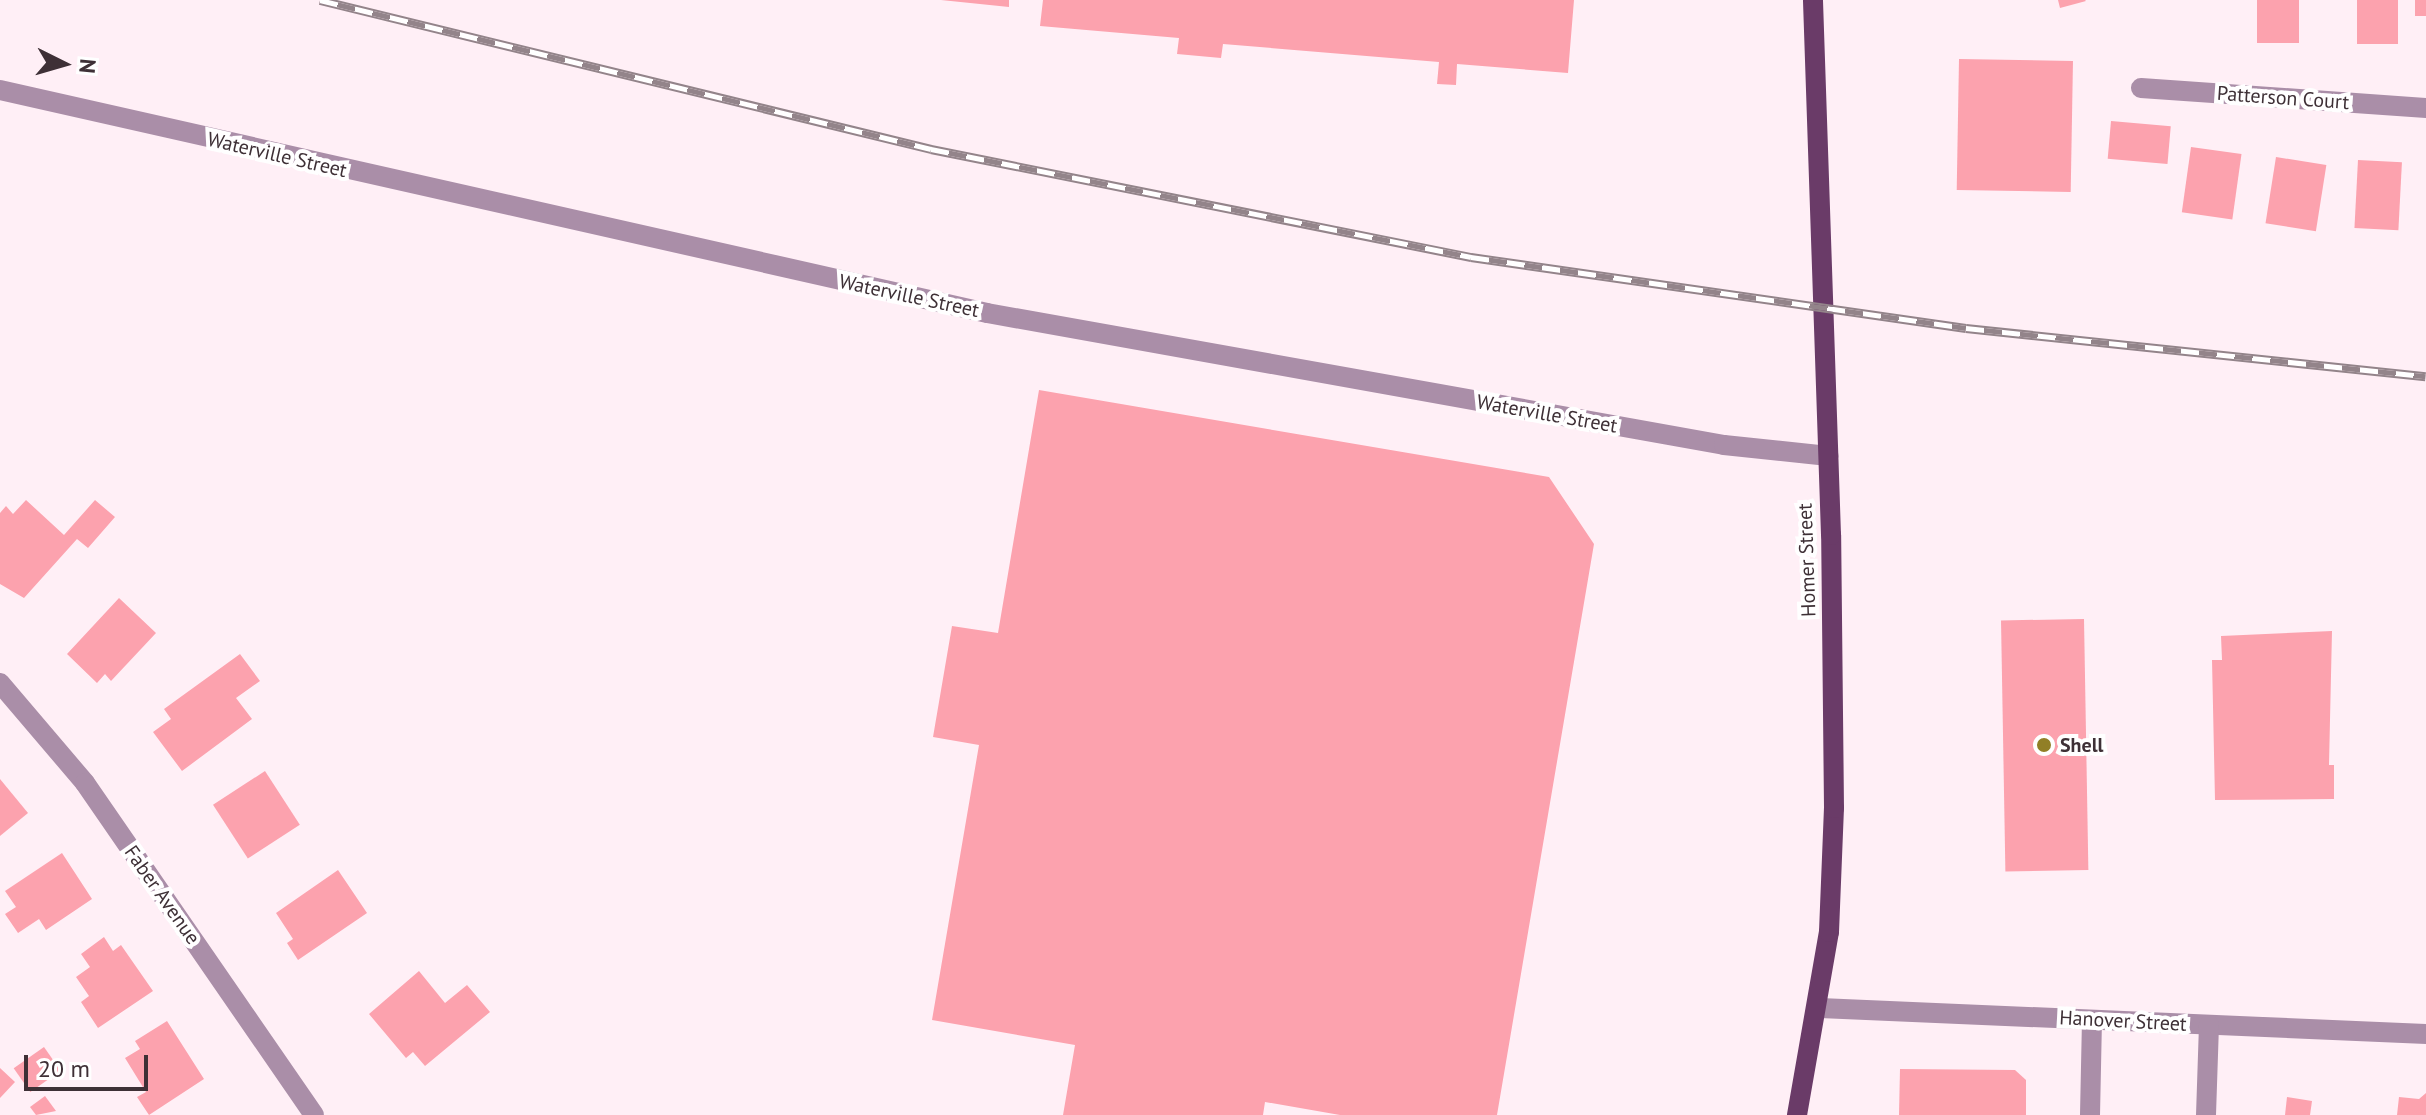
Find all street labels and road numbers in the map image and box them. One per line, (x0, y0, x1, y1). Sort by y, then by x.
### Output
street label: Patterson Court (2216, 81, 2350, 115)
street label: Waterville Street (205, 127, 349, 183)
street label: Waterville Street (837, 269, 981, 323)
street label: Waterville Street (1475, 390, 1619, 438)
street label: Homer Street (1793, 503, 1821, 617)
street label: Faber Avenue (119, 841, 205, 949)
street label: Hanover Street (2059, 1006, 2187, 1036)

